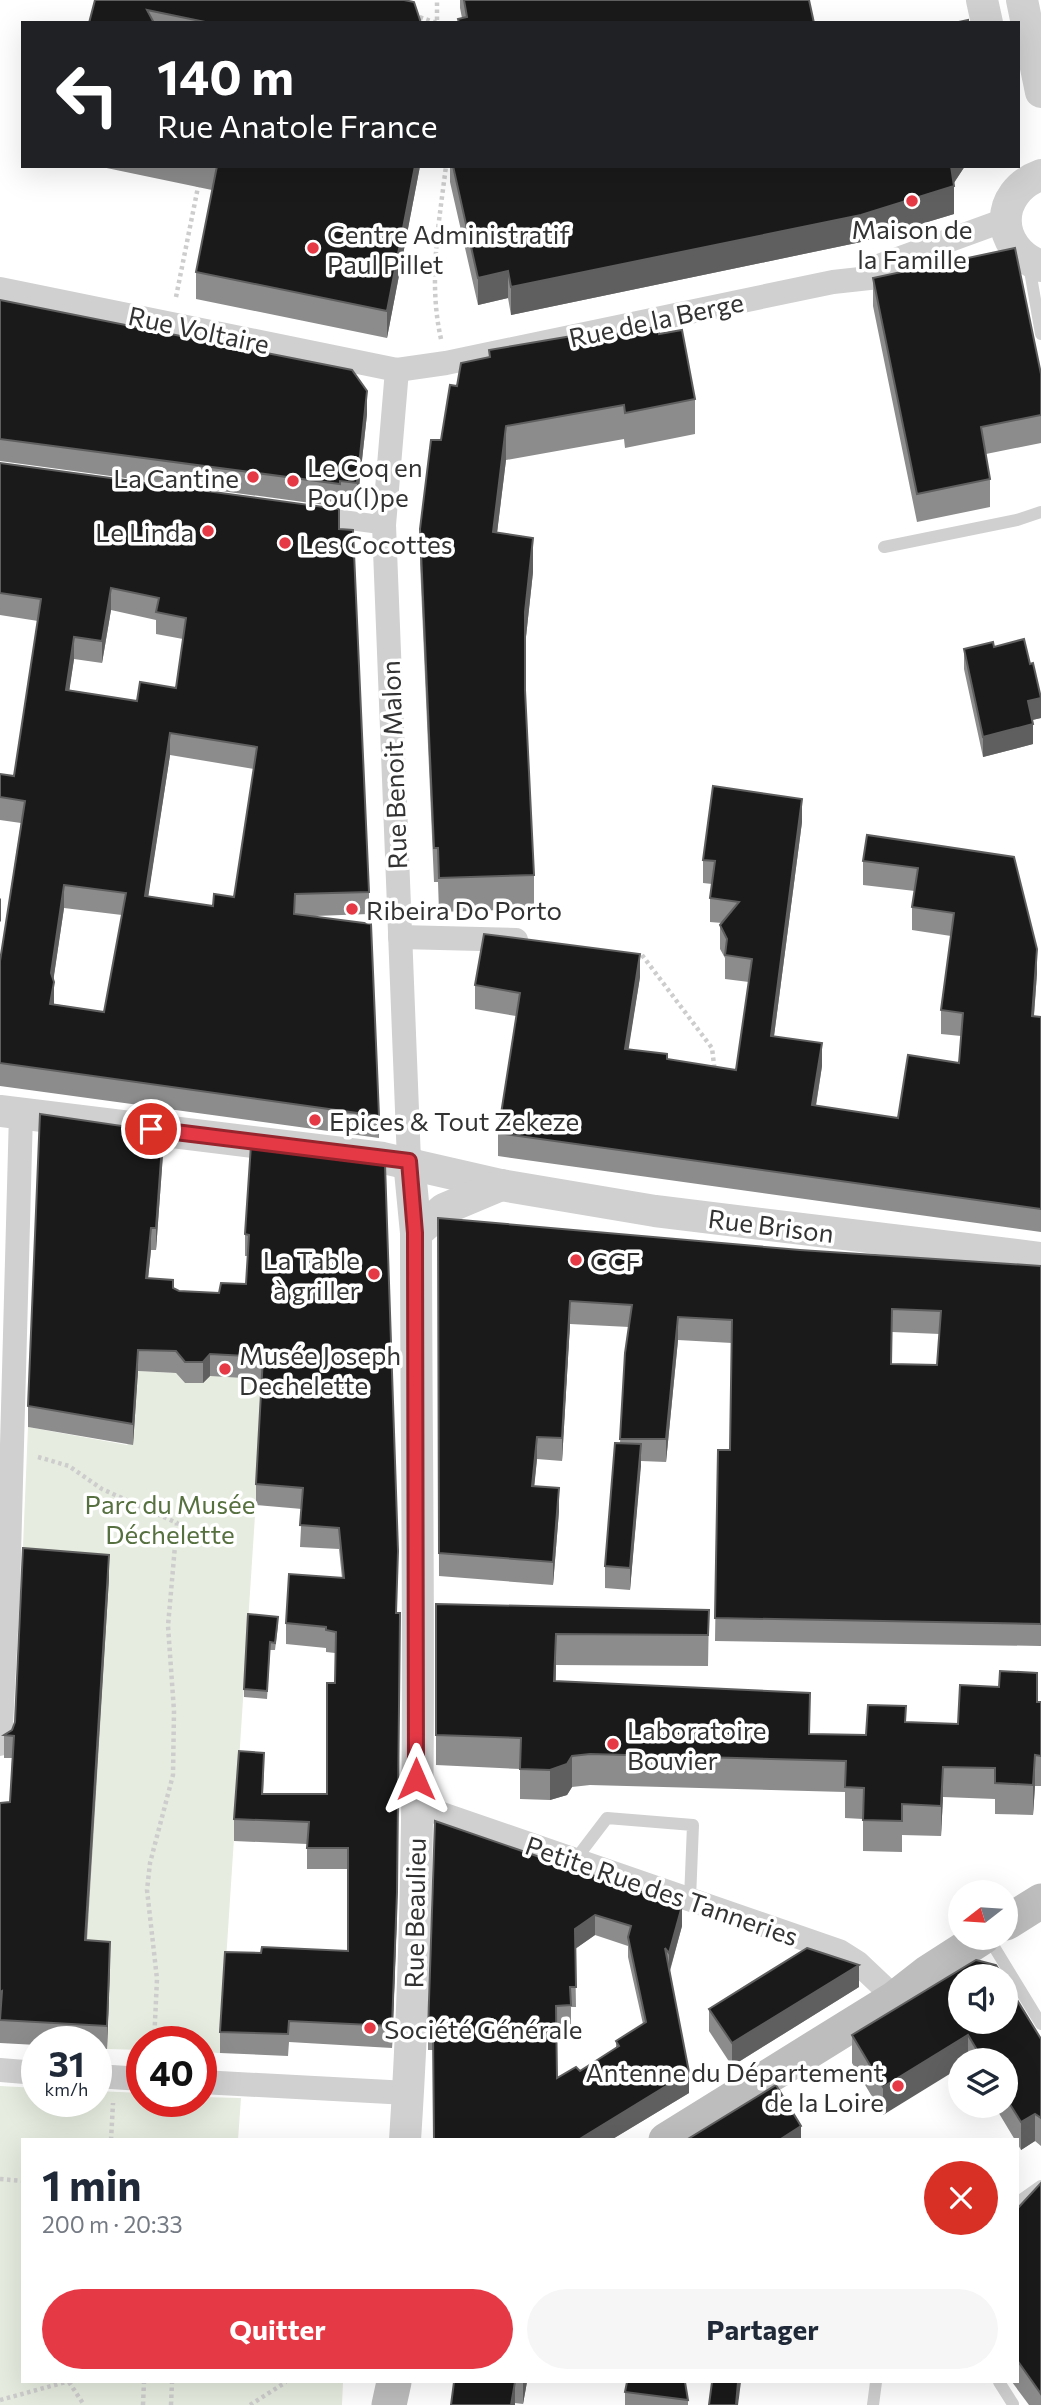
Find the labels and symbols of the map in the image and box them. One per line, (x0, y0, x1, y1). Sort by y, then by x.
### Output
marker: Maison de la Famille (904, 193, 920, 209)
place label: Maison de la Famille (852, 213, 972, 274)
place label: Centre Administratif Paul Pillet (327, 218, 571, 279)
marker: Centre Administratif Paul Pillet (305, 240, 321, 256)
street label: Rue de la Berge (566, 285, 746, 353)
street label: Rue Voltaire (126, 299, 272, 359)
place label: Le Coq en Pou(l)pe (307, 451, 423, 512)
place label: La Cantine (113, 462, 239, 493)
marker: La Cantine (245, 469, 261, 485)
marker: Le Coq en Pou(l)pe (285, 473, 301, 489)
place label: Le Linda (95, 516, 194, 547)
marker: Le Linda (200, 523, 216, 539)
place label: Les Cocottes (299, 528, 453, 559)
marker: Les Cocottes (277, 535, 293, 551)
street label: Rue Benoit Malon (374, 660, 412, 870)
place label: Ribeira Do Porto (366, 894, 562, 925)
marker: Ribeira Do Porto (344, 901, 360, 917)
pin (121, 1099, 181, 1159)
place label: Epices & Tout Zekeze (329, 1105, 579, 1136)
marker: Epices & Tout Zekeze (307, 1112, 323, 1128)
street label: Rue Brison (706, 1202, 836, 1248)
place label: La Table à griller (263, 1244, 360, 1305)
place label: CCF (590, 1245, 641, 1276)
marker: CCF (568, 1252, 584, 1268)
marker: La Table à griller (366, 1266, 382, 1282)
place label: Musée Joseph Dechelette (239, 1339, 401, 1400)
marker: Musée Joseph Dechelette (217, 1361, 233, 1377)
park label: Parc du Musée Déchelette (85, 1488, 255, 1549)
place label: Laboratoire Bouvier (627, 1714, 766, 1775)
marker: Laboratoire Bouvier (605, 1736, 621, 1752)
position arrow (379, 1742, 453, 1816)
street label: Petite Rue des Tanneries (522, 1829, 802, 1951)
street label: Rue Beaulieu (397, 1837, 431, 1989)
north arrow (948, 1880, 1018, 1950)
place label: Société Générale (384, 2013, 582, 2044)
marker: Société Générale (362, 2020, 378, 2036)
speed limit sign: 40 (126, 2026, 217, 2117)
place label: Antenne du Département de la Loire (586, 2056, 884, 2117)
marker: Antenne du Département de la Loire (890, 2078, 906, 2094)

